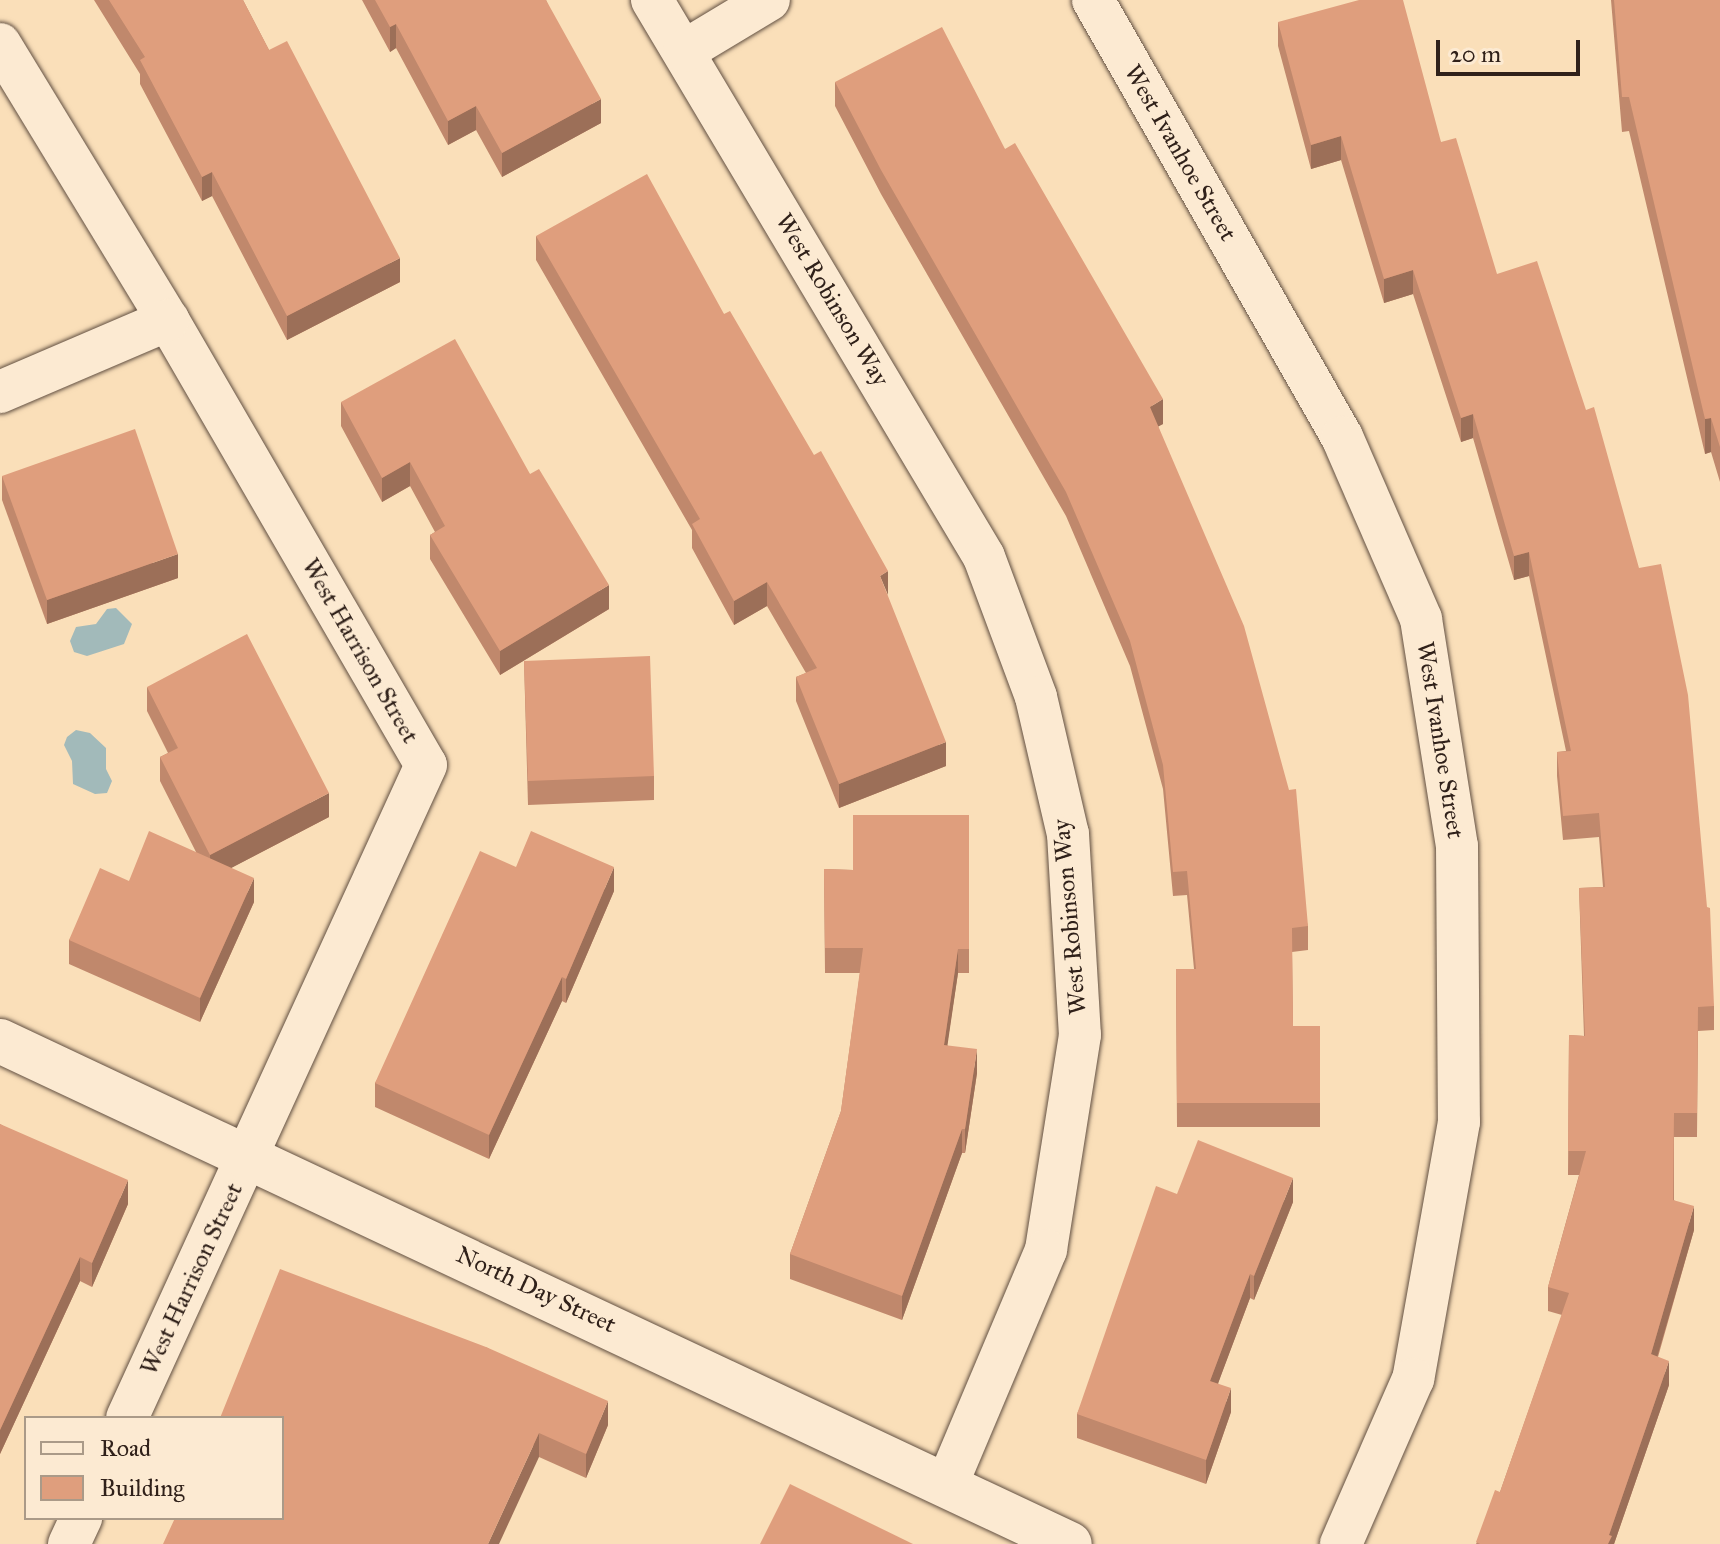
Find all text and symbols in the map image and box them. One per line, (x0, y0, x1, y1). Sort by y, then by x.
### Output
scale bar (1440, 24, 1584, 74)
text: 20 m (1450, 39, 1501, 69)
street label: West Ivanhoe Street (1118, 60, 1242, 246)
street label: West Robinson Way (769, 208, 895, 392)
street label: West Harrison Street (295, 554, 425, 748)
street label: West Ivanhoe Street (1410, 640, 1470, 840)
street label: West Robinson Way (1047, 818, 1093, 1016)
street label: West Harrison Street (135, 1178, 249, 1380)
street label: North Day Street (452, 1240, 620, 1340)
legend (24, 1416, 284, 1520)
text: Road (100, 1433, 151, 1463)
text: Building (100, 1473, 185, 1503)

